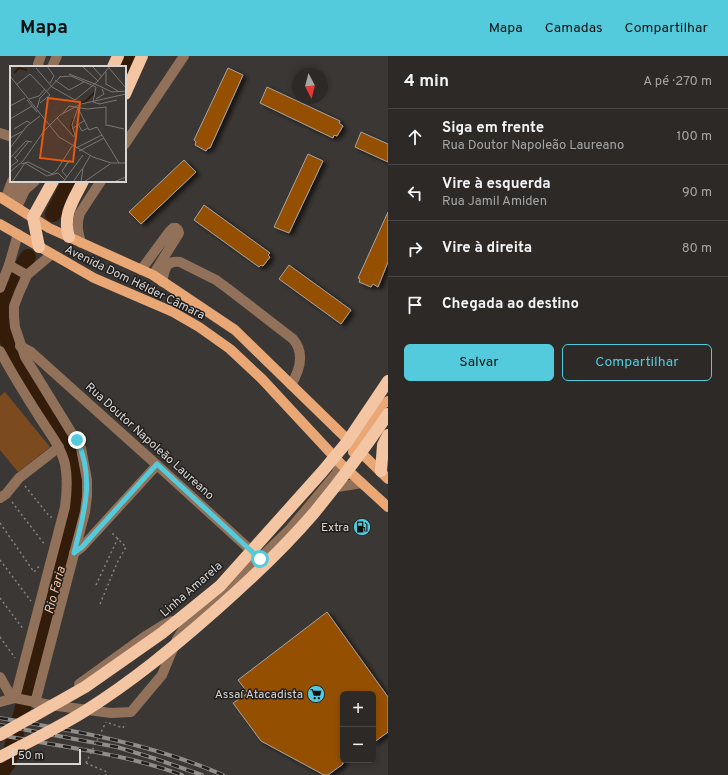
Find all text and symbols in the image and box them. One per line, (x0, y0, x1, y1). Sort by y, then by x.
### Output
text: Mapa (20, 16, 68, 40)
text: Mapa (489, 20, 523, 37)
text: Camadas (545, 20, 603, 37)
text: Compartilhar (625, 20, 708, 37)
inset map (10, 66, 126, 182)
north arrow (292, 68, 328, 104)
text: 4 min (404, 71, 449, 93)
text: A pé · 270 m (643, 74, 712, 90)
text: Siga em frente (442, 119, 544, 138)
icon: ahead (404, 126, 426, 148)
text: 100 m (676, 129, 712, 145)
text: Rua Doutor Napoleão Laureano (442, 138, 624, 154)
text: Vire à esquerda (442, 175, 551, 194)
icon: left (404, 182, 426, 204)
text: 90 m (682, 185, 712, 201)
text: Rua Jamil Amiden (442, 194, 547, 210)
icon: right (404, 238, 426, 260)
text: Vire à direita (442, 239, 532, 258)
text: 80 m (682, 241, 712, 257)
street label: Avenida Dom Hélder Câmara (62, 242, 207, 324)
icon: arrive (404, 294, 426, 316)
text: Chegada ao destino (442, 295, 579, 314)
button: Salvar (404, 344, 554, 381)
button: Compartilhar (562, 344, 712, 381)
street label: Rua Doutor Napoleão Laureano (81, 380, 217, 504)
route end (68, 431, 86, 449)
fuel station icon: Extra (352, 517, 372, 537)
place label: Extra (321, 520, 349, 536)
route start (251, 550, 269, 568)
street label: Linha Amarela (157, 558, 226, 621)
water label: Rio Faria (42, 565, 70, 616)
supermarket icon: Assaí Atacadista (306, 684, 326, 704)
place label: Assaí Atacadista (215, 687, 303, 703)
map controls (340, 691, 376, 763)
button: + (340, 691, 376, 727)
button: − (340, 727, 376, 763)
scale bar (12, 747, 81, 766)
text: 50 m (18, 749, 44, 763)

